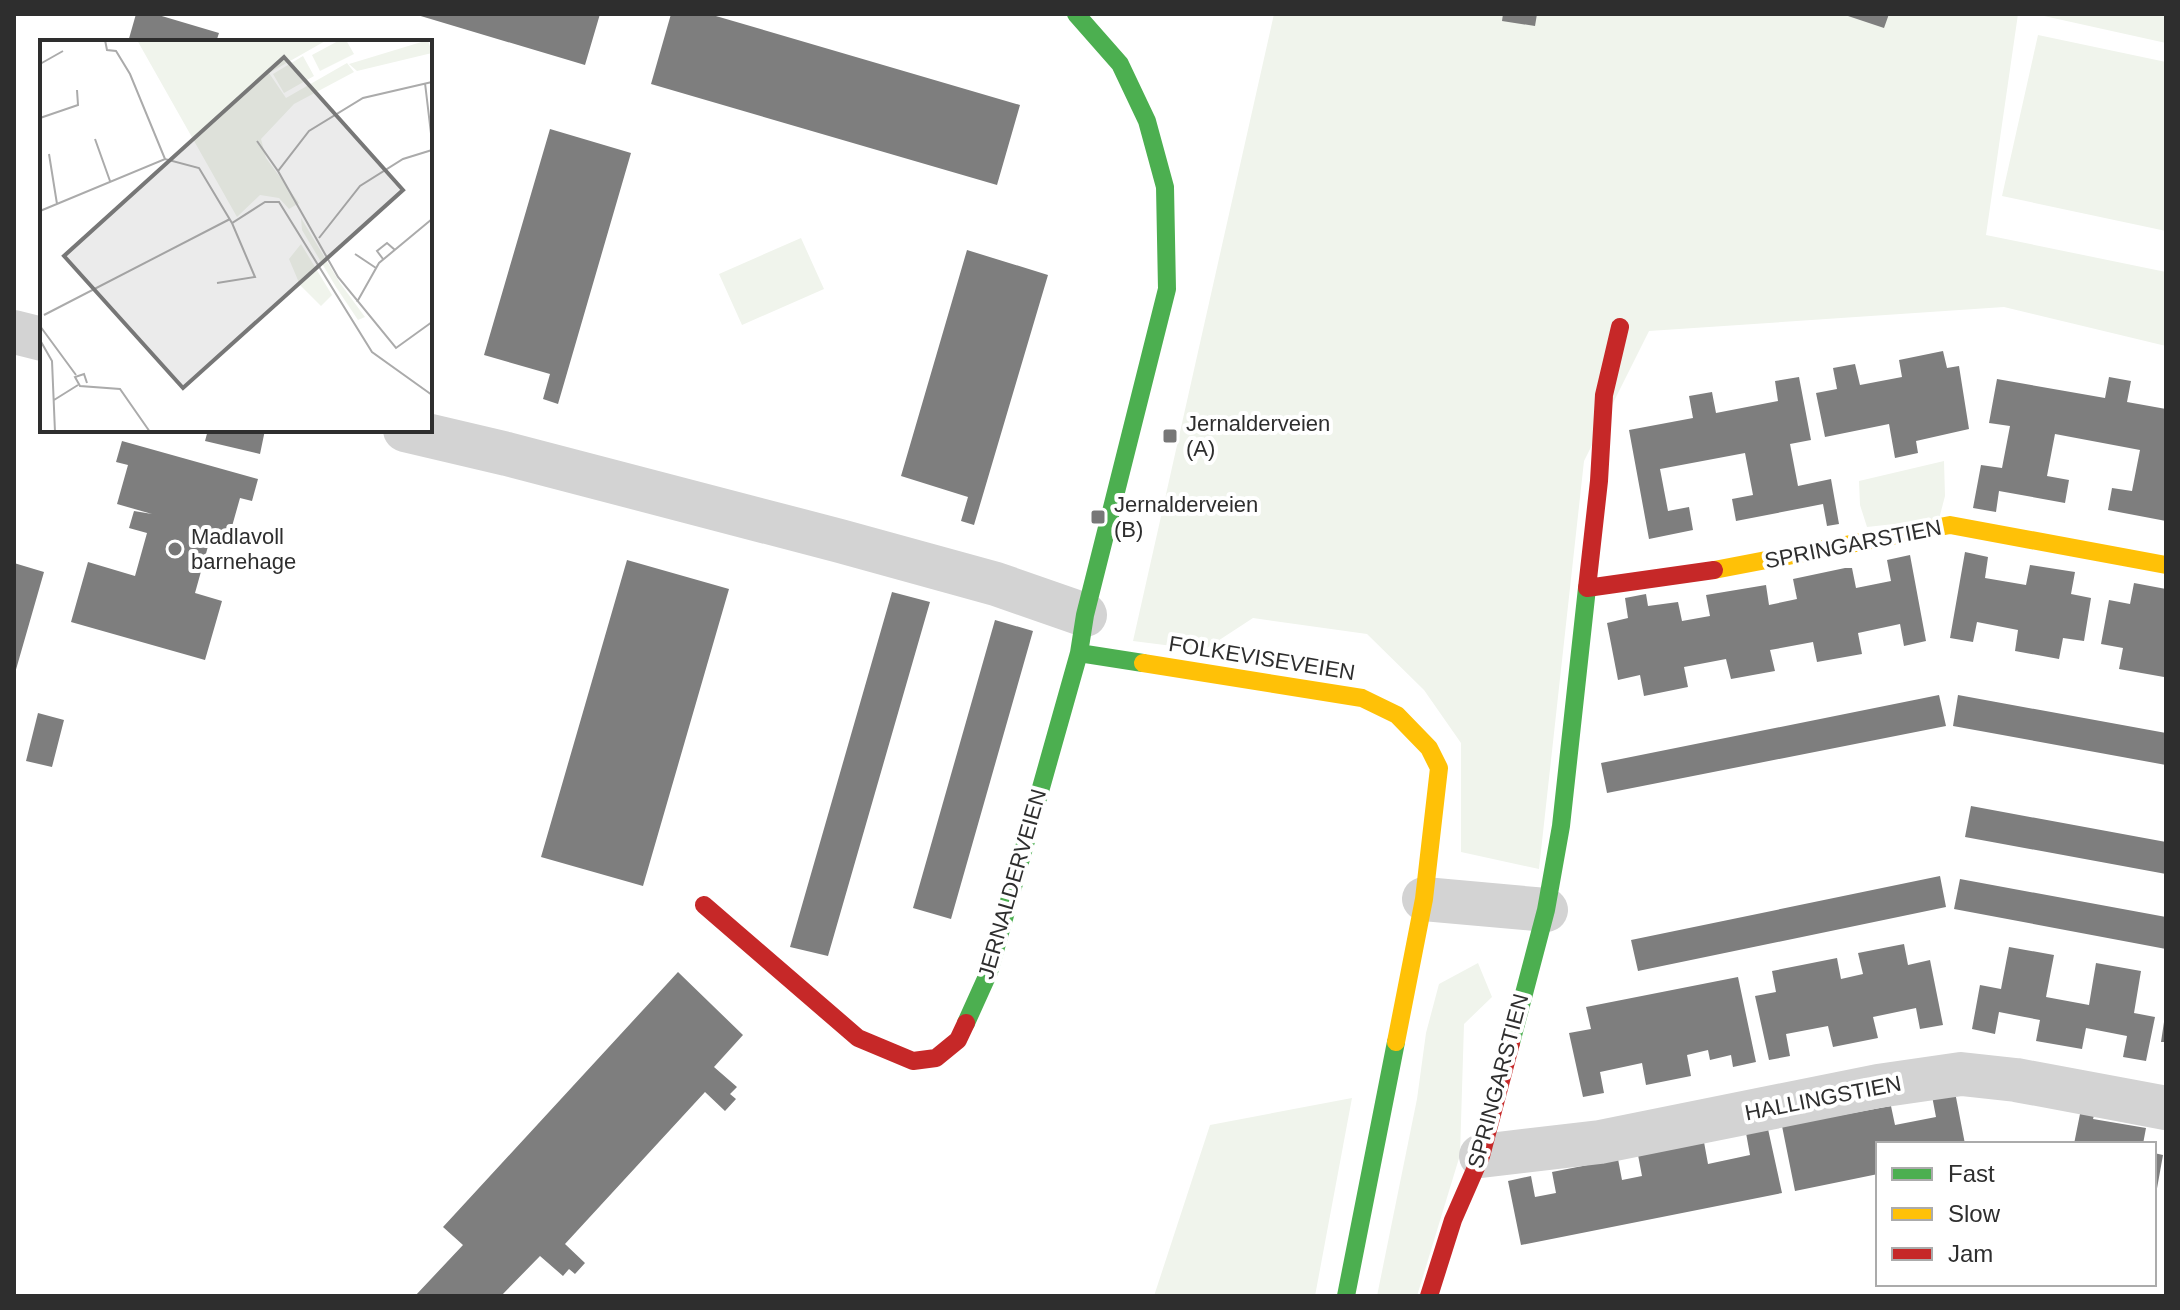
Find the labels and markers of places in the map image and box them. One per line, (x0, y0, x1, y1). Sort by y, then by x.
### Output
place label: Jernalderveien (A) (1186, 411, 1330, 461)
marker: Jernalderveien (A) (1161, 427, 1179, 445)
place label: Jernalderveien (B) (1114, 492, 1258, 542)
marker: Jernalderveien (B) (1089, 508, 1107, 526)
place label: Madlavoll barnehage (191, 524, 296, 574)
marker: Madlavoll barnehage (166, 540, 184, 558)

